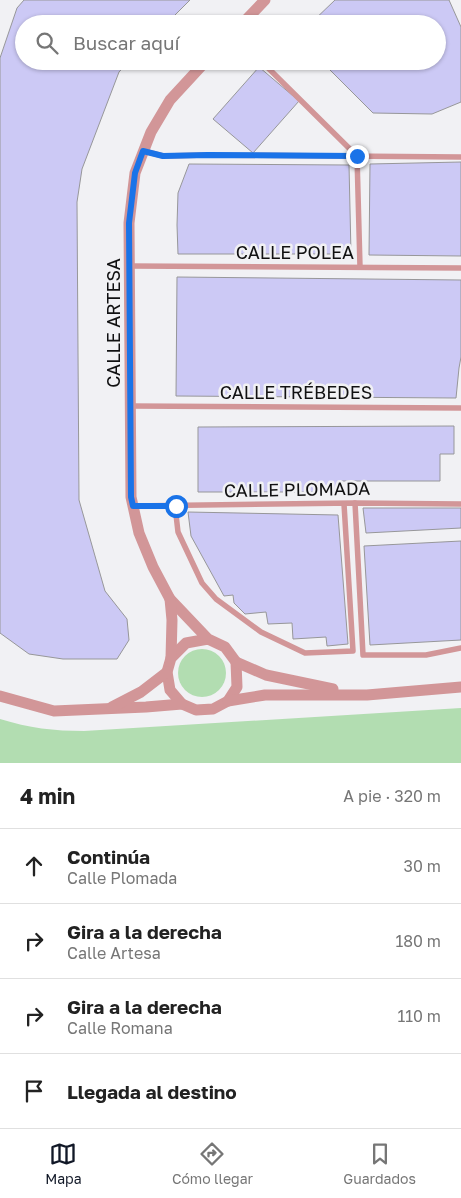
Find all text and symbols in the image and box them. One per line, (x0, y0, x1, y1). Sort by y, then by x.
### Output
search box (15, 15, 446, 70)
icon: search (33, 29, 61, 57)
text: Buscar aquí (73, 31, 180, 54)
route end (346, 145, 369, 168)
street label: CALLE POLEA (236, 241, 354, 263)
street label: CALLE ARTESA (102, 258, 124, 388)
street label: CALLE TRÉBEDES (220, 381, 372, 403)
street label: CALLE PLOMADA (224, 477, 370, 501)
route start (165, 495, 188, 518)
text: 4 min (20, 783, 75, 809)
text: A pie · 320 m (343, 786, 441, 806)
text: Continúa (67, 845, 150, 868)
icon: ahead (20, 852, 48, 880)
text: 30 m (404, 856, 441, 876)
text: Calle Plomada (67, 868, 177, 888)
text: Gira a la derecha (67, 920, 222, 943)
icon: right (20, 927, 48, 955)
text: 180 m (395, 931, 441, 951)
text: Calle Artesa (67, 943, 161, 963)
text: Gira a la derecha (67, 995, 222, 1018)
icon: right (20, 1002, 48, 1030)
text: 110 m (397, 1006, 441, 1026)
text: Calle Romana (67, 1018, 173, 1038)
icon: arrive (20, 1077, 48, 1105)
text: Llegada al destino (67, 1080, 237, 1103)
tab: Mapa (45, 1140, 82, 1187)
tab: Cómo llegar (172, 1140, 253, 1187)
tab: Guardados (343, 1140, 416, 1187)

